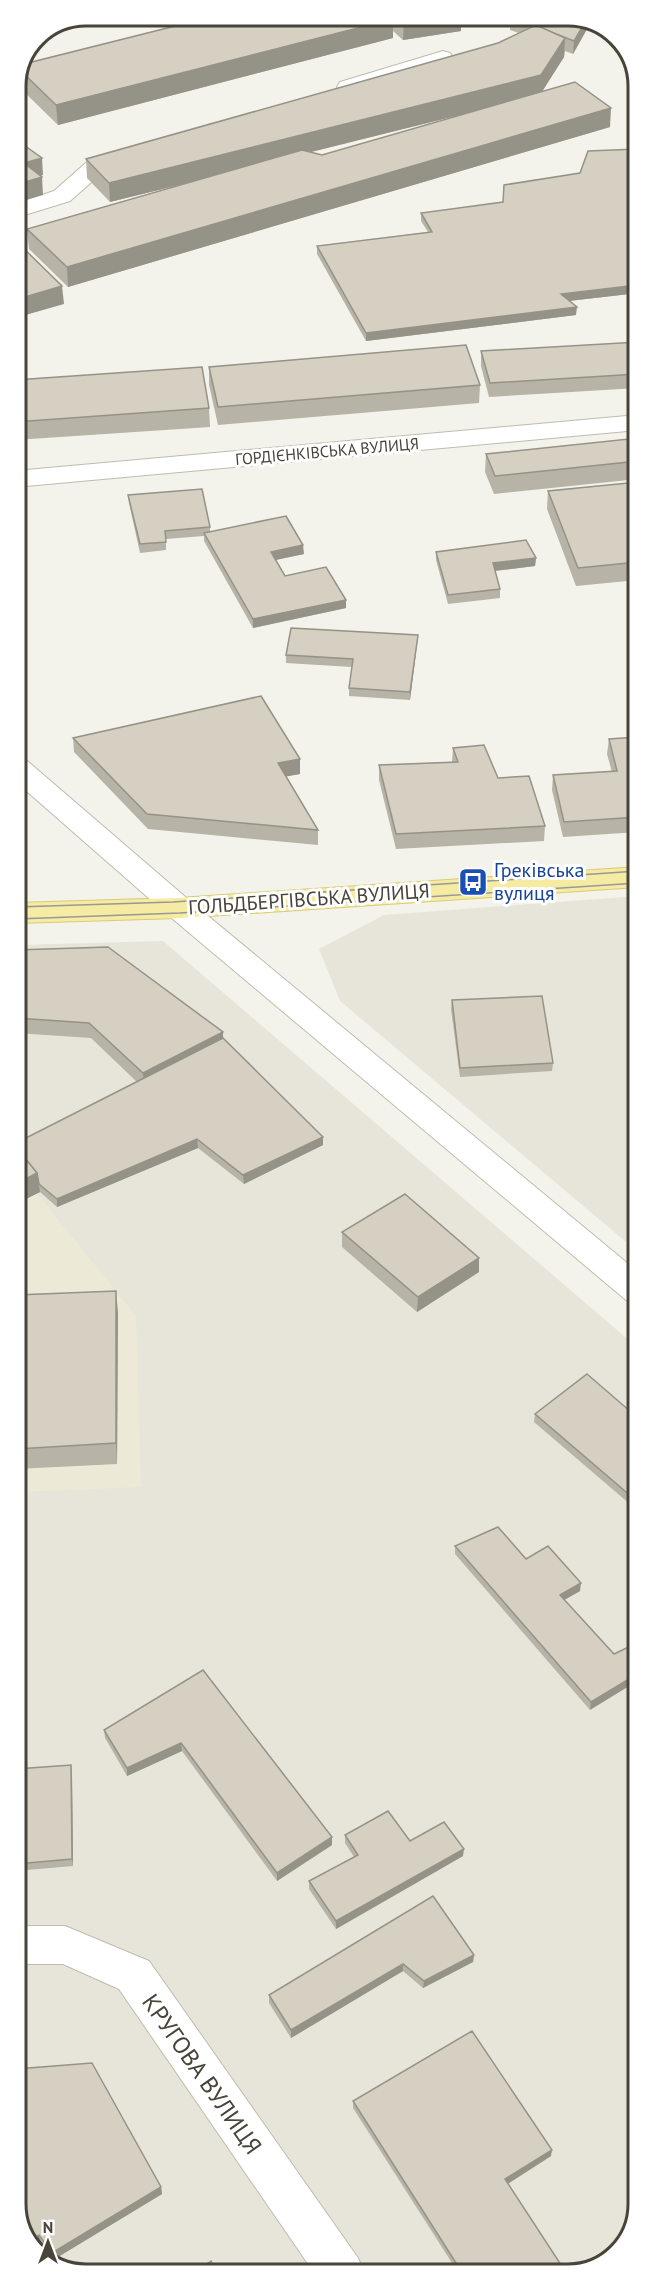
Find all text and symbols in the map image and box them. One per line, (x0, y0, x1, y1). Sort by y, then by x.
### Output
street label: ГОРДІЄНКІВСЬКА ВУЛИЦЯ (234, 433, 420, 469)
place label: Греківська вулиця (494, 857, 584, 906)
bus stop icon: Греківська вулиця (457, 866, 489, 898)
street label: ГОЛЬДБЕРГІВСЬКА ВУЛИЦЯ (187, 878, 431, 920)
street label: КРУГОВА ВУЛИЦЯ (135, 1988, 269, 2160)
north arrow (18, 2212, 78, 2272)
text: N (43, 2217, 53, 2237)

